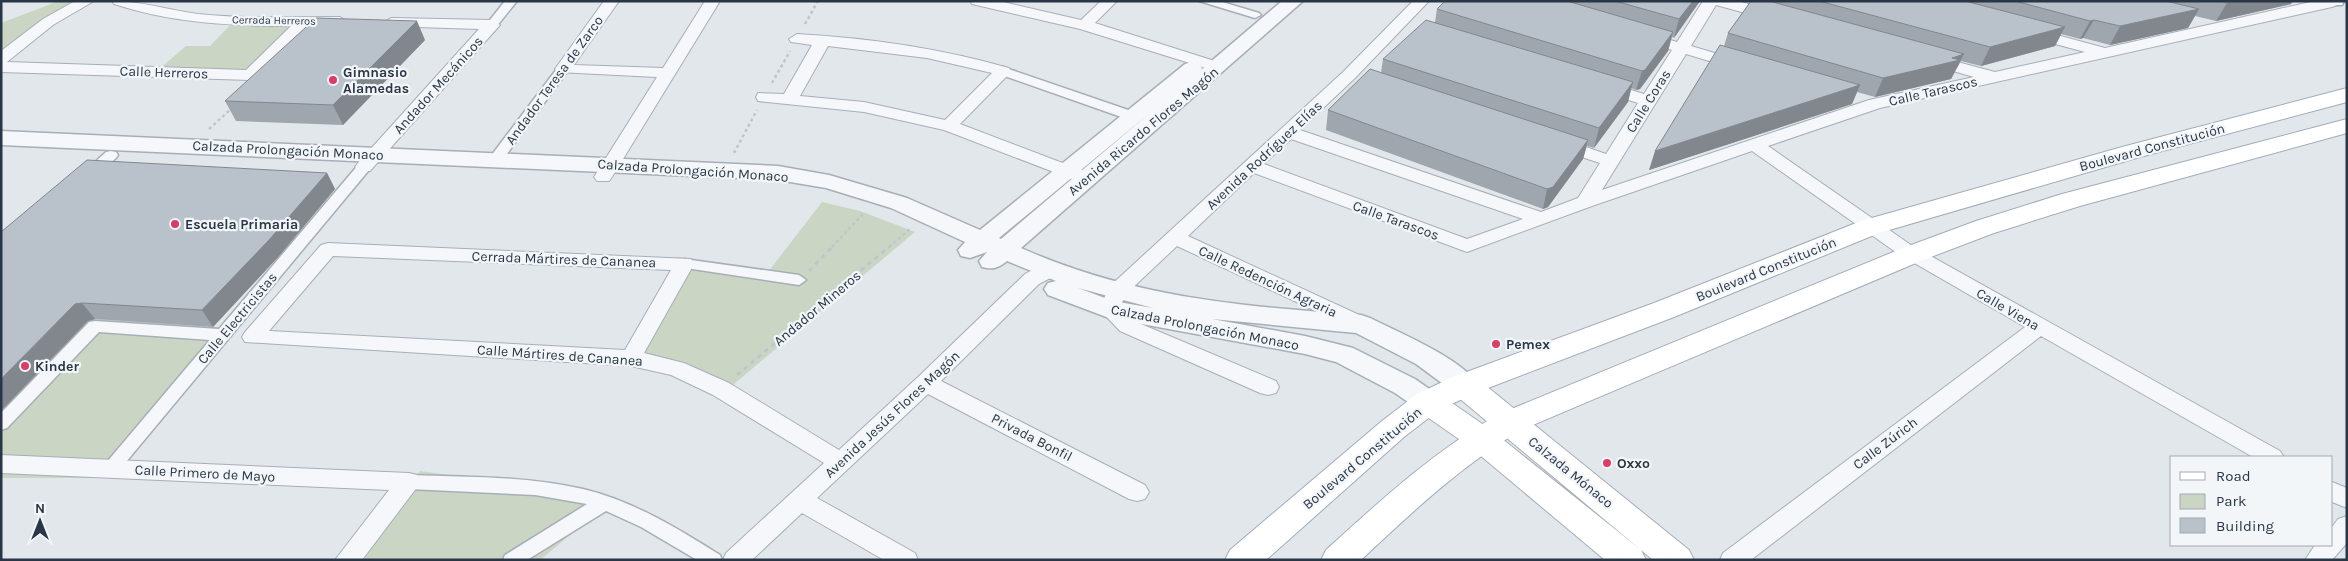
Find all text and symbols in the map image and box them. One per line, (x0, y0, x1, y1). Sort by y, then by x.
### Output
street label: Andador Teresa de Zarco (502, 12, 607, 148)
street label: Cerrada Herreros (232, 13, 316, 28)
street label: Andador Mecánicos (390, 33, 487, 138)
street label: Calle Herreros (119, 62, 209, 83)
street label: Avenida Ricardo Flores Magón (1065, 63, 1222, 199)
place label: Gimnasio Alamedas (343, 64, 409, 97)
street label: Calle Coras (1622, 67, 1674, 136)
street label: Calle Tarascos (1887, 73, 1979, 110)
marker: Gimnasio Alamedas (327, 74, 339, 86)
street label: Avenida Rodríguez Elías (1203, 97, 1326, 213)
street label: Boulevard Constitución (2077, 120, 2227, 175)
street label: Calzada Prolongación Monaco (192, 137, 384, 164)
street label: Calzada Prolongación Monaco (597, 155, 789, 186)
street label: Calle Tarascos (1350, 197, 1441, 244)
place label: Escuela Primaria (185, 216, 298, 233)
marker: Escuela Primaria (169, 218, 181, 230)
street label: Boulevard Constitución (1693, 233, 1839, 305)
street label: Calle Redención Agraria (1196, 242, 1340, 321)
street label: Cerrada Mártires de Cananea (471, 248, 656, 271)
street label: Andador Mineros (770, 267, 864, 350)
street label: Calle Electricistas (194, 269, 281, 368)
street label: Calle Viena (1973, 285, 2042, 334)
street label: Calzada Prolongación Monaco (1109, 301, 1300, 354)
place label: Pemex (1506, 336, 1550, 353)
marker: Pemex (1490, 338, 1502, 350)
street label: Calle Mártires de Cananea (476, 341, 643, 370)
street label: Avenida Jesús Flores Magón (821, 347, 963, 482)
place label: Kinder (35, 358, 79, 375)
marker: Kinder (19, 360, 31, 372)
street label: Boulevard Constitución (1299, 404, 1425, 513)
street label: Privada Bonfil (988, 410, 1075, 465)
street label: Calle Zúrich (1850, 414, 1921, 473)
street label: Calzada Mónaco (1525, 433, 1617, 512)
place label: Oxxo (1617, 455, 1650, 472)
legend (2170, 456, 2333, 546)
marker: Oxxo (1601, 457, 1613, 469)
street label: Calle Primero de Mayo (134, 461, 276, 486)
text: Road (2216, 467, 2251, 485)
text: Park (2216, 492, 2246, 510)
north arrow (15, 496, 65, 546)
text: N (35, 500, 45, 517)
text: Building (2216, 517, 2274, 535)

